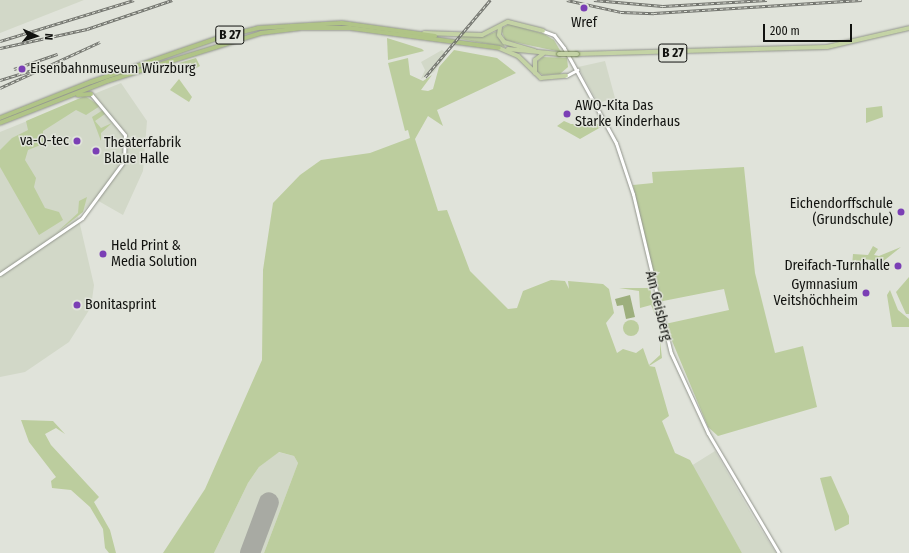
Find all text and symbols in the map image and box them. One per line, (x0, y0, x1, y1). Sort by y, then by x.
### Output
marker: Wref (579, 3, 589, 13)
place label: Wref (571, 15, 597, 31)
north arrow (16, 16, 56, 56)
scale bar (765, 16, 854, 42)
road number: B 27 (215, 24, 245, 46)
text: 200 m (770, 24, 800, 38)
text: N (42, 33, 55, 40)
road number: B 27 (658, 42, 688, 64)
place label: Eisenbahnmuseum Würzburg (30, 61, 196, 77)
marker: Eisenbahnmuseum Würzburg (17, 64, 27, 74)
place label: AWO-Kita Das Starke Kinderhaus (575, 98, 680, 130)
marker: AWO-Kita Das Starke Kinderhaus (562, 109, 572, 119)
place label: va-Q-tec (20, 133, 69, 149)
place label: Theaterfabrik Blaue Halle (104, 135, 181, 168)
marker: va-Q-tec (72, 136, 82, 146)
marker: Theaterfabrik Blaue Halle (91, 146, 101, 156)
place label: Eichendorffschule (Grundschule) (790, 196, 893, 228)
marker: Eichendorffschule (Grundschule) (896, 207, 906, 217)
place label: Held Print & Media Solution (111, 238, 197, 270)
marker: Held Print & Media Solution (98, 249, 108, 259)
place label: Dreifach-Turnhalle (784, 258, 890, 274)
marker: Dreifach-Turnhalle (893, 261, 903, 271)
street label: Am Geisberg (641, 269, 675, 343)
place label: Gymnasium Veitshöchheim (774, 277, 858, 310)
marker: Gymnasium Veitshöchheim (861, 288, 871, 298)
place label: Bonitasprint (85, 297, 156, 313)
marker: Bonitasprint (72, 300, 82, 310)

